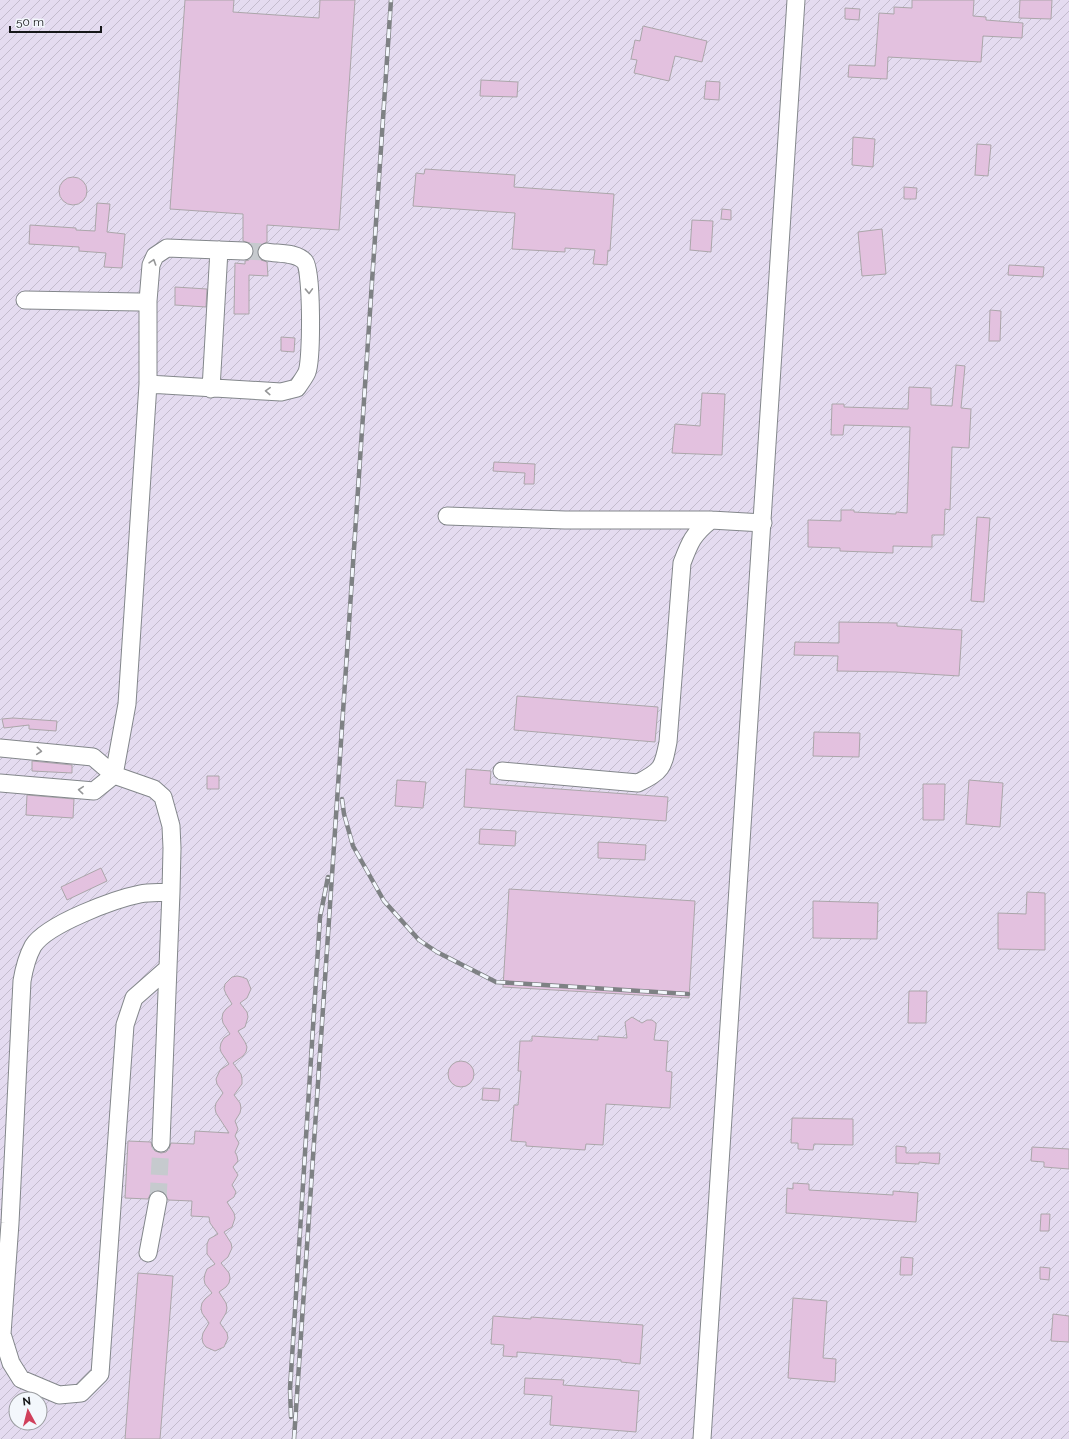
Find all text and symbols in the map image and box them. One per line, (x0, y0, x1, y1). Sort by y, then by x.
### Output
scale bar (10, 8, 101, 34)
text: 50 m (16, 15, 44, 29)
one-way arrow (148, 259, 157, 266)
one-way arrow (305, 288, 313, 294)
one-way arrow (265, 387, 271, 396)
one-way arrow (36, 747, 42, 756)
one-way arrow (78, 786, 84, 795)
north arrow (8, 1391, 48, 1431)
text: N (22, 1395, 32, 1409)

